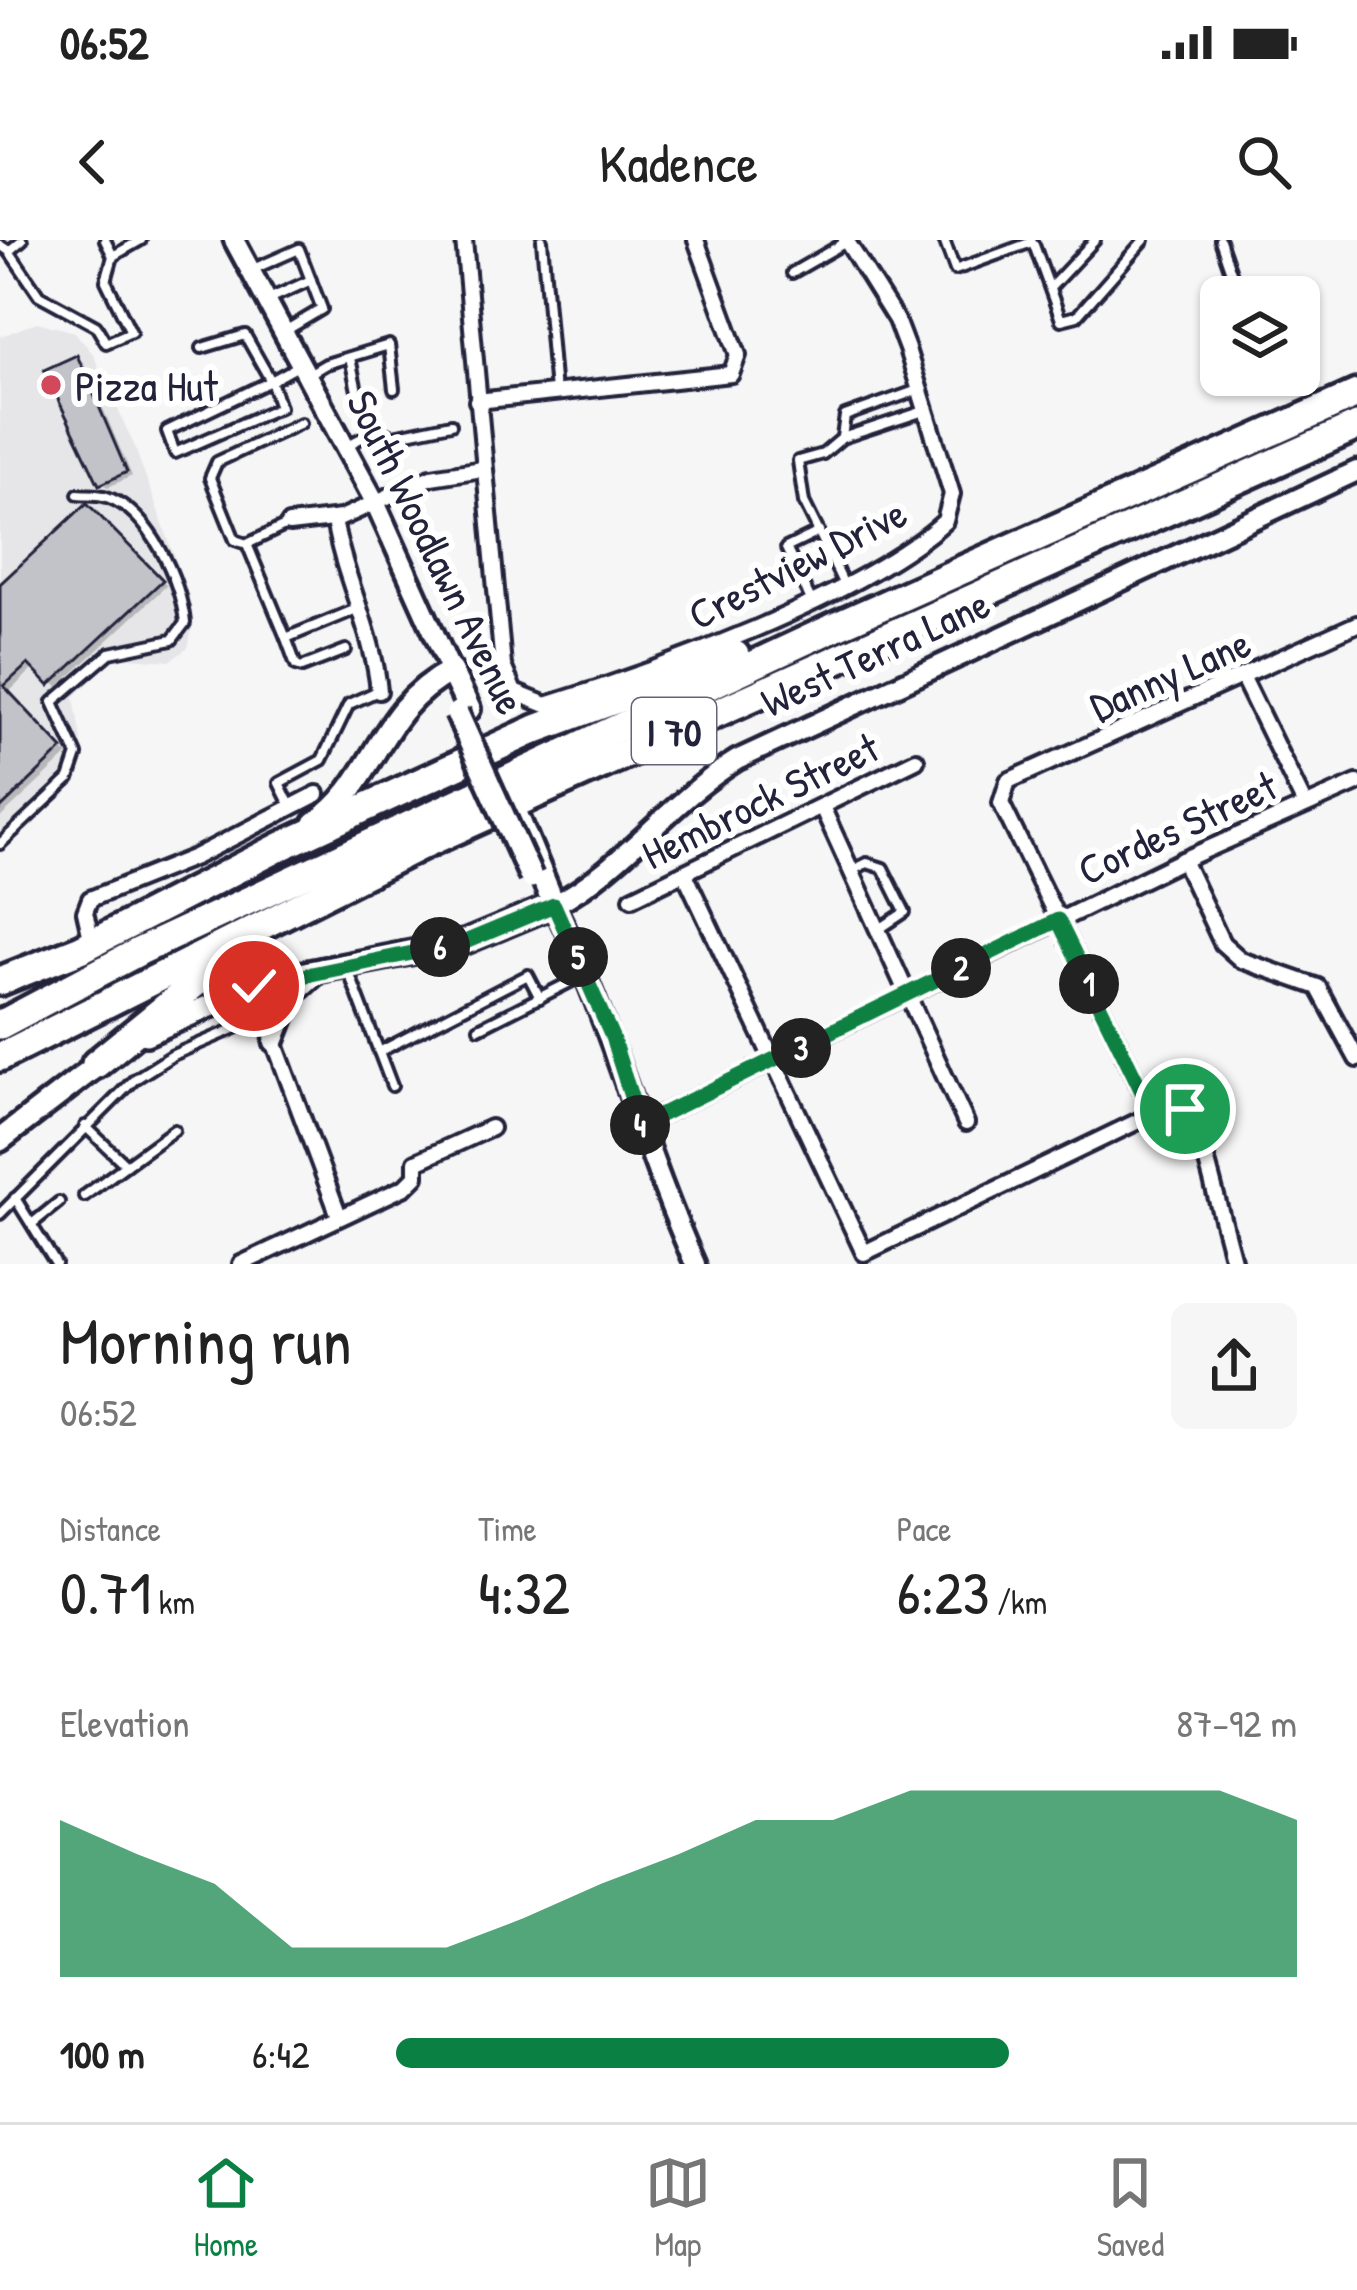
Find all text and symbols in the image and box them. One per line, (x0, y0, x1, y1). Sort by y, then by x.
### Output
text: 06:52 (60, 12, 149, 73)
text: Kadence (599, 126, 758, 199)
icon: back (60, 129, 126, 195)
icon: search (1231, 129, 1297, 195)
map controls (1200, 276, 1320, 396)
button: layers (1200, 276, 1320, 396)
place label: Pizza Hut (75, 357, 218, 414)
marker: Pizza Hut (38, 372, 64, 398)
street label: South Woodlawn Avenue (334, 381, 540, 723)
street label: Crestview Drive (678, 484, 916, 642)
street label: West Terra Lane (752, 574, 998, 730)
street label: Danny Lane (1081, 613, 1259, 735)
road number: I 70 (632, 698, 716, 764)
street label: Hembrock Street (632, 718, 888, 882)
street label: Cordes Street (1069, 756, 1286, 898)
pin: 6 (410, 917, 470, 977)
text: 6 (433, 925, 447, 969)
pin: 5 (548, 927, 608, 987)
pin (203, 935, 305, 1037)
text: 5 (571, 935, 585, 979)
pin: 2 (931, 938, 991, 998)
text: 2 (953, 946, 969, 990)
icon: check (221, 953, 287, 1019)
pin: 1 (1059, 954, 1119, 1014)
text: 1 (1083, 962, 1095, 1006)
pin: 3 (771, 1018, 831, 1078)
text: 3 (794, 1026, 808, 1070)
pin (1134, 1058, 1236, 1160)
icon: arrive (1152, 1076, 1218, 1142)
pin: 4 (610, 1095, 670, 1155)
text: 4 (634, 1103, 646, 1147)
text: Morning run (60, 1295, 352, 1385)
button: share (1171, 1303, 1297, 1429)
text: 06:52 (60, 1385, 137, 1438)
text: Distance (60, 1507, 161, 1551)
text: Time (478, 1507, 537, 1551)
text: Pace (897, 1507, 951, 1551)
text: 0.71 (60, 1551, 151, 1633)
text: 4:32 (478, 1551, 570, 1633)
text: 6:23 (897, 1551, 989, 1633)
text: km (151, 1580, 195, 1624)
text: /km (989, 1580, 1047, 1624)
text: Elevation (60, 1696, 190, 1749)
text: 87–92 m (1176, 1696, 1297, 1749)
text: 100 m (60, 2027, 145, 2080)
text: 6:42 (252, 2027, 310, 2080)
tab: Home (193, 2150, 259, 2266)
tab: Map (645, 2150, 711, 2266)
tab: Saved (1097, 2150, 1164, 2266)

